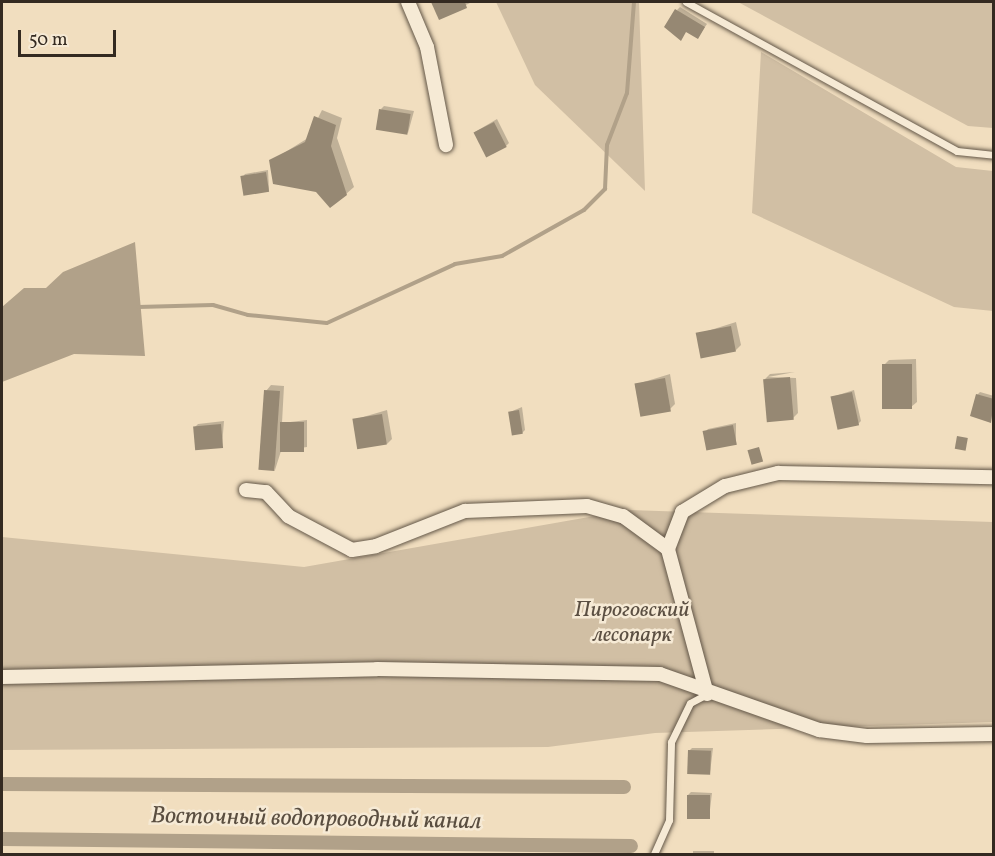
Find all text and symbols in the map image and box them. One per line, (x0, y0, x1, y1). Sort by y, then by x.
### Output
scale bar (21, 18, 118, 56)
text: 50 m (29, 28, 68, 53)
park label: Пироговский лесопарк (575, 597, 689, 648)
water label: Восточный водопроводный канал (150, 803, 482, 837)

